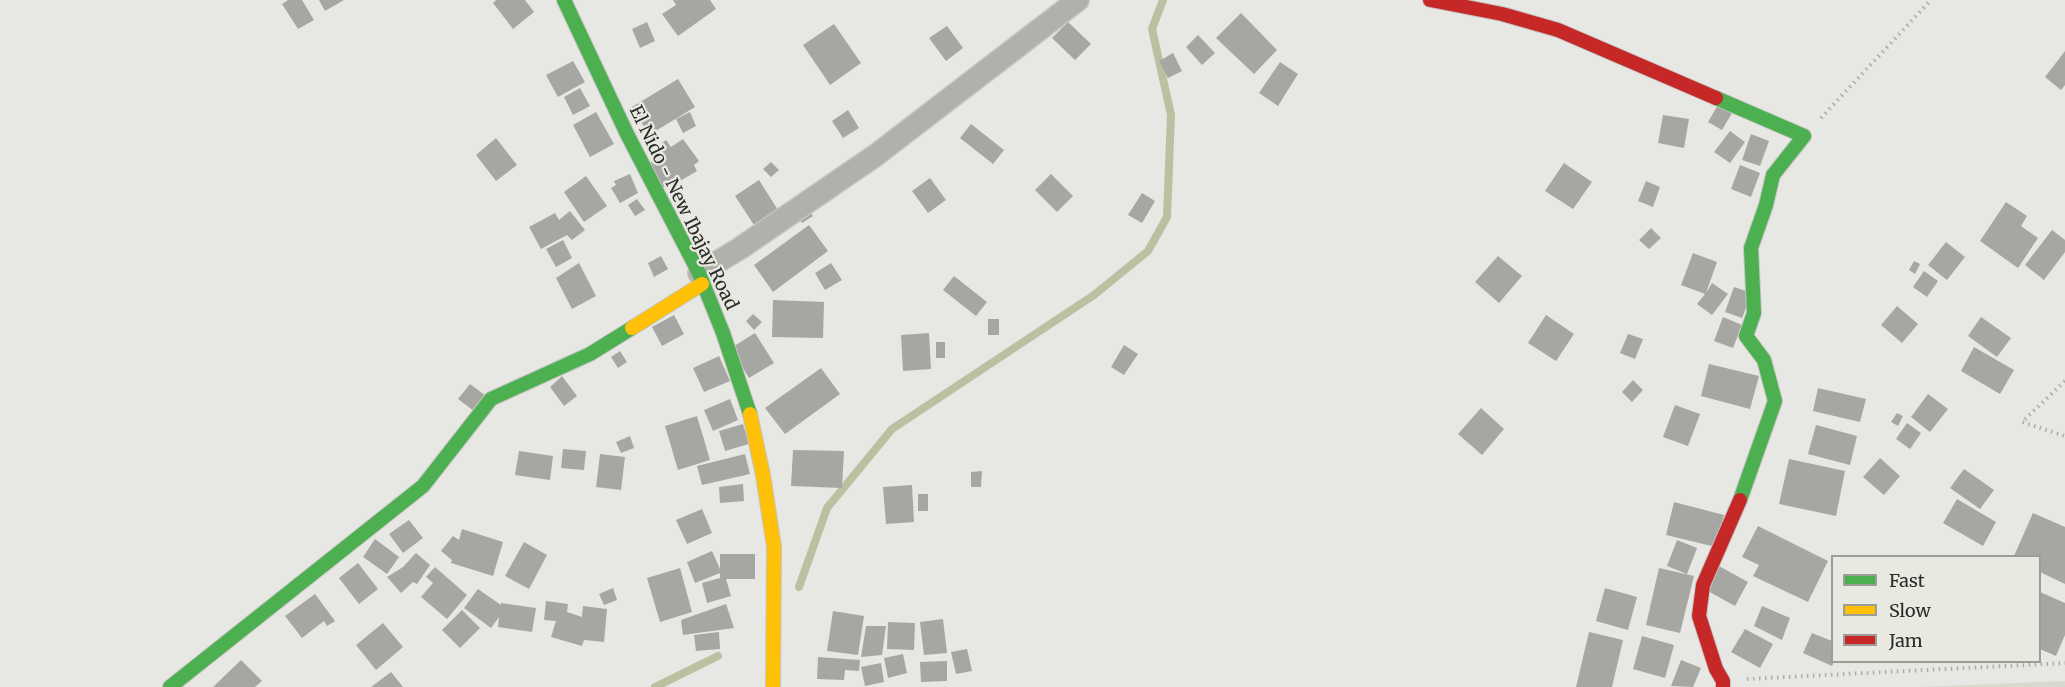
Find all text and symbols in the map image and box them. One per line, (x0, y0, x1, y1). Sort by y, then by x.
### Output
street label: El Nido - New Ibajay Road (624, 102, 742, 314)
legend (1831, 555, 2041, 663)
text: Fast (1889, 569, 1925, 592)
text: Slow (1889, 599, 1931, 622)
text: Jam (1889, 629, 1923, 652)

